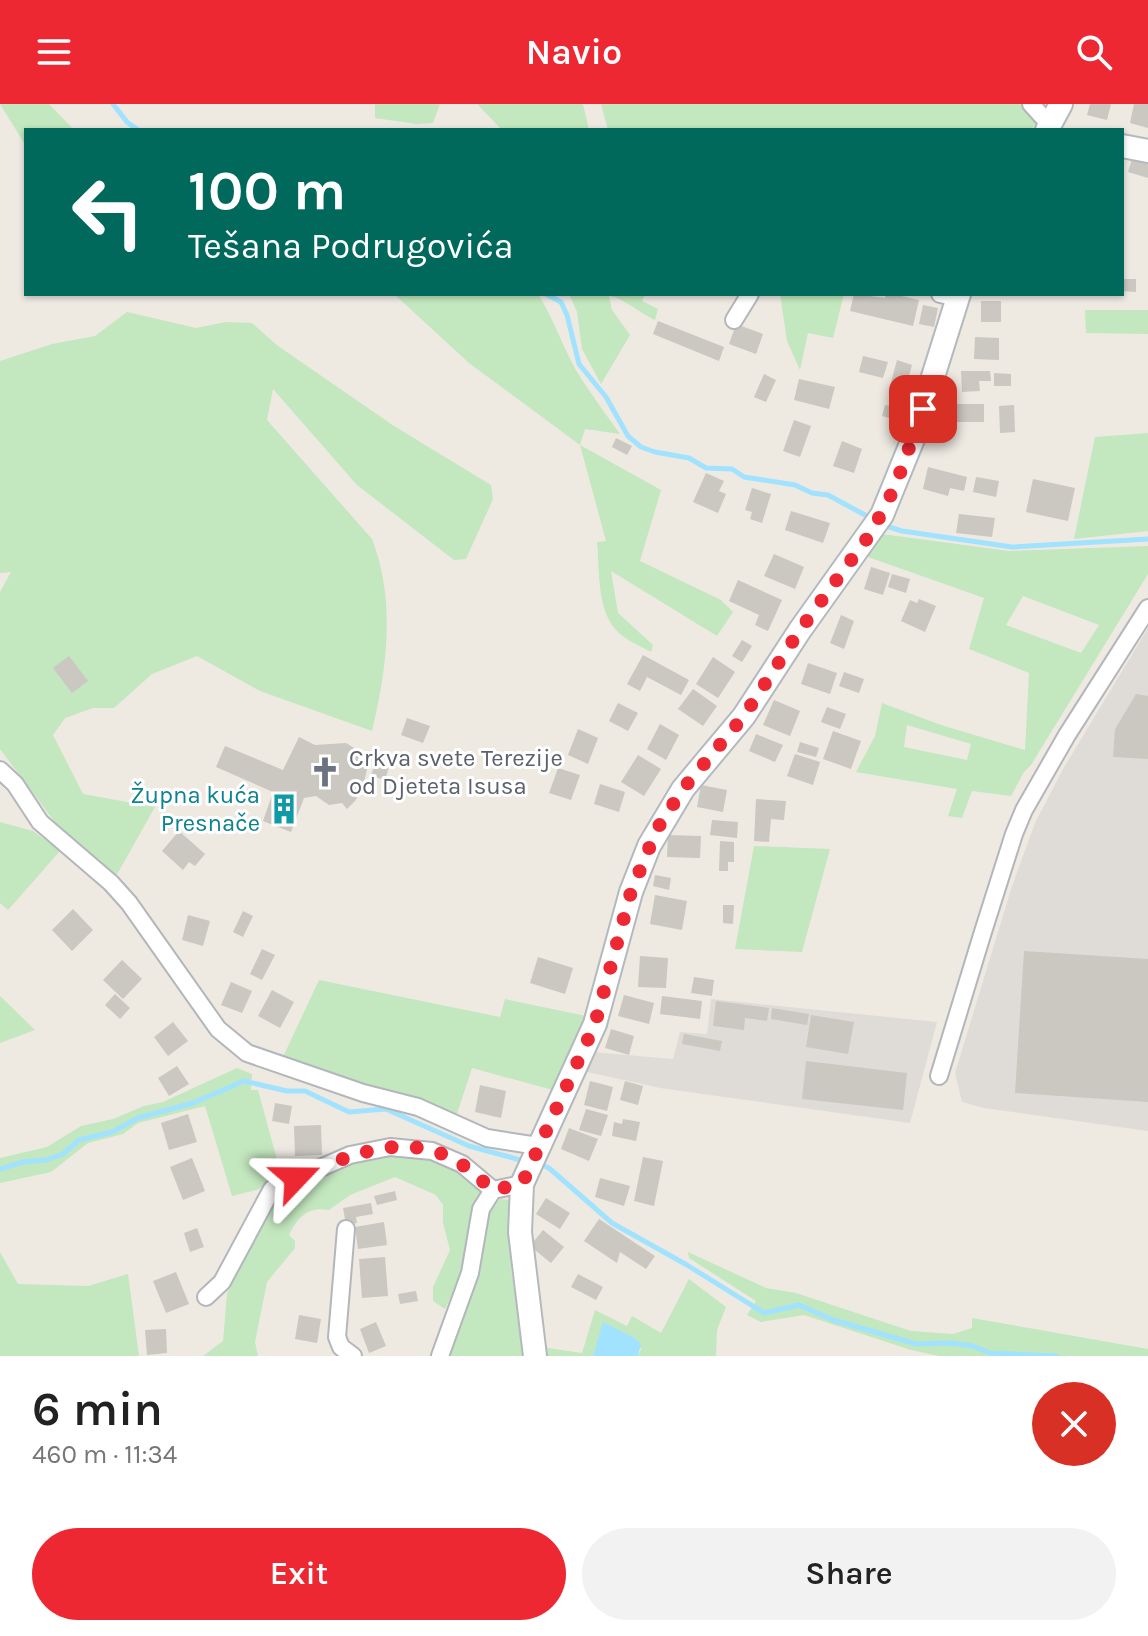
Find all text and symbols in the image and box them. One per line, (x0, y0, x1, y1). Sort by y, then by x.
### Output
icon: menu (32, 30, 76, 74)
icon: search (1072, 30, 1116, 74)
text: Navio (526, 31, 622, 73)
text: 100 m (188, 158, 346, 223)
icon: left (56, 160, 160, 264)
text: Tešana Podrugovića (188, 225, 514, 267)
pin (889, 375, 957, 443)
icon: arrive (901, 387, 945, 431)
place label: Crkva svete Terezije od Djeteta Isusa (349, 744, 563, 800)
church icon: Crkva svete Terezije od Djeteta Isusa (308, 755, 342, 789)
place label: Župna kuća Presnače (130, 781, 260, 837)
building icon: Župna kuća Presnače (267, 792, 301, 826)
position arrow (254, 1136, 338, 1220)
text: 6 min (32, 1381, 163, 1437)
button: close (1032, 1382, 1116, 1466)
text: 460 m · 11:34 (32, 1439, 177, 1470)
button: Exit (32, 1528, 566, 1620)
button: Share (582, 1528, 1116, 1620)

